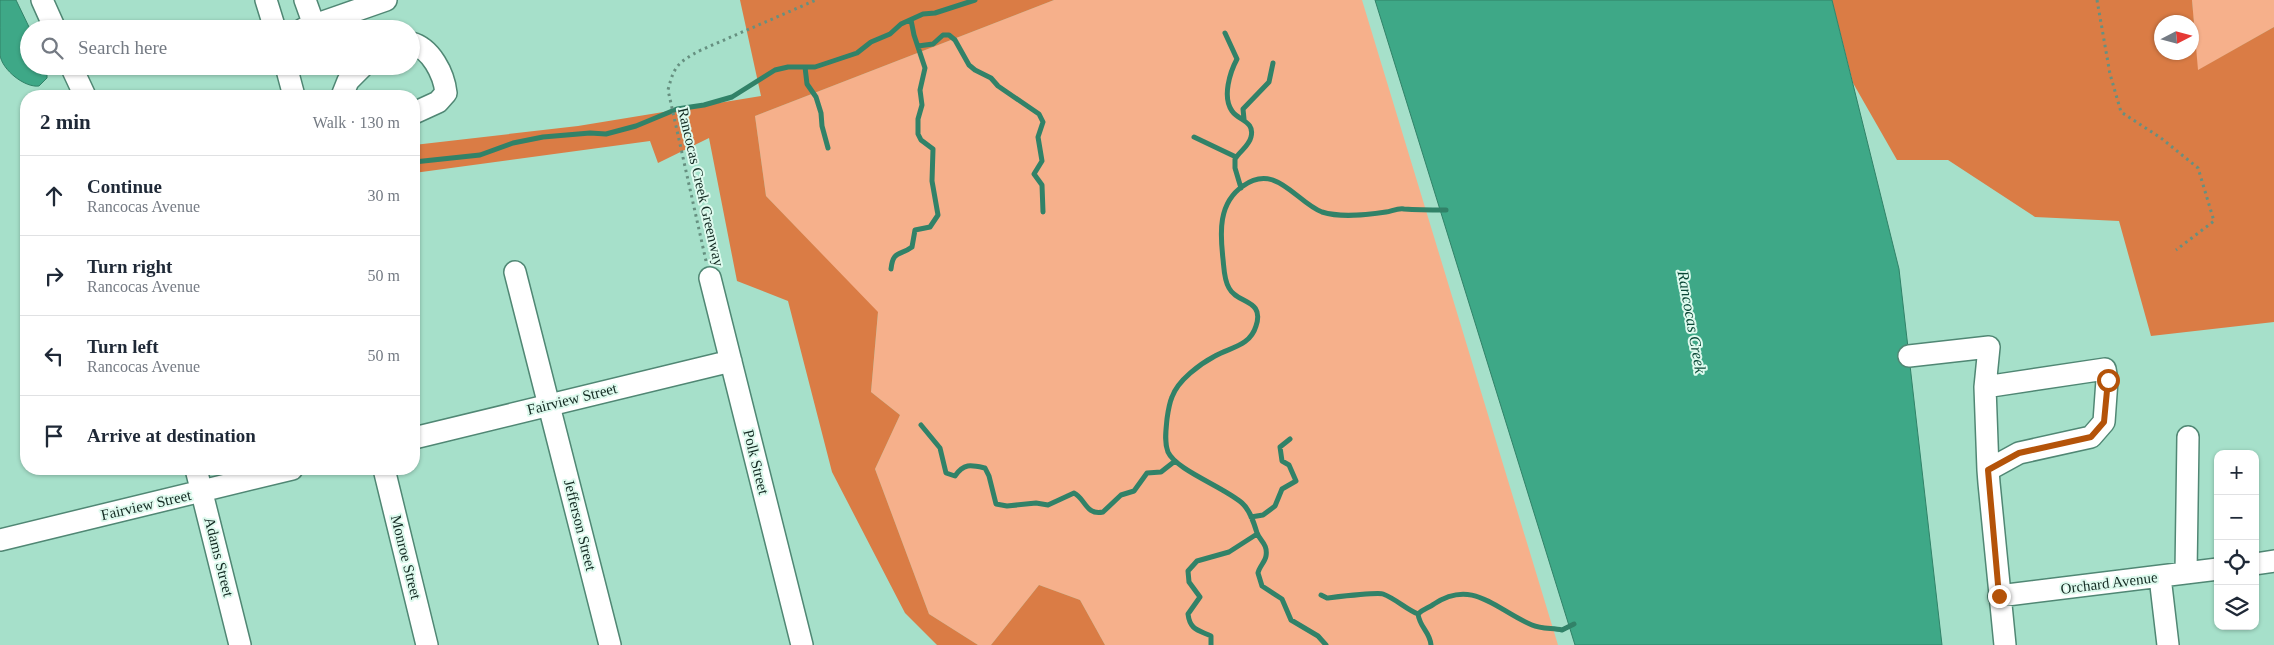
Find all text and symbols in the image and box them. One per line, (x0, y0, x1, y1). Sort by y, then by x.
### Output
north arrow (2154, 15, 2199, 60)
search box (20, 20, 420, 75)
icon: search (38, 34, 66, 62)
text: Search here (78, 37, 167, 58)
street label: Rancocas Creek Greenway (675, 106, 727, 268)
text: 2 min (40, 110, 91, 134)
text: Walk · 130 m (313, 114, 400, 131)
text: Continue (87, 176, 162, 197)
icon: ahead (40, 182, 68, 210)
text: 30 m (368, 187, 400, 204)
text: Rancocas Avenue (87, 198, 200, 215)
text: Turn right (87, 256, 172, 277)
icon: right (40, 262, 68, 290)
text: 50 m (368, 267, 400, 284)
water label: Rancocas Creek (1674, 268, 1710, 375)
text: Rancocas Avenue (87, 278, 200, 295)
text: Turn left (87, 336, 159, 357)
icon: left (40, 342, 68, 370)
text: 50 m (368, 347, 400, 364)
text: Rancocas Avenue (87, 358, 200, 375)
route start (2097, 369, 2120, 392)
street label: Fairview Street (525, 380, 619, 418)
icon: arrive (40, 422, 68, 450)
text: Arrive at destination (87, 425, 256, 446)
street label: Polk Street (740, 428, 772, 497)
map controls (2214, 450, 2259, 630)
button: + (2214, 450, 2259, 495)
street label: Jefferson Street (561, 478, 599, 573)
street label: Fairview Street (99, 487, 193, 523)
button: − (2214, 495, 2259, 540)
street label: Monroe Street (388, 513, 424, 602)
street label: Adams Street (201, 516, 237, 599)
button: locate (2214, 540, 2259, 585)
street label: Orchard Avenue (2060, 569, 2159, 597)
route end (1988, 585, 2011, 608)
button: layers (2214, 585, 2259, 630)

